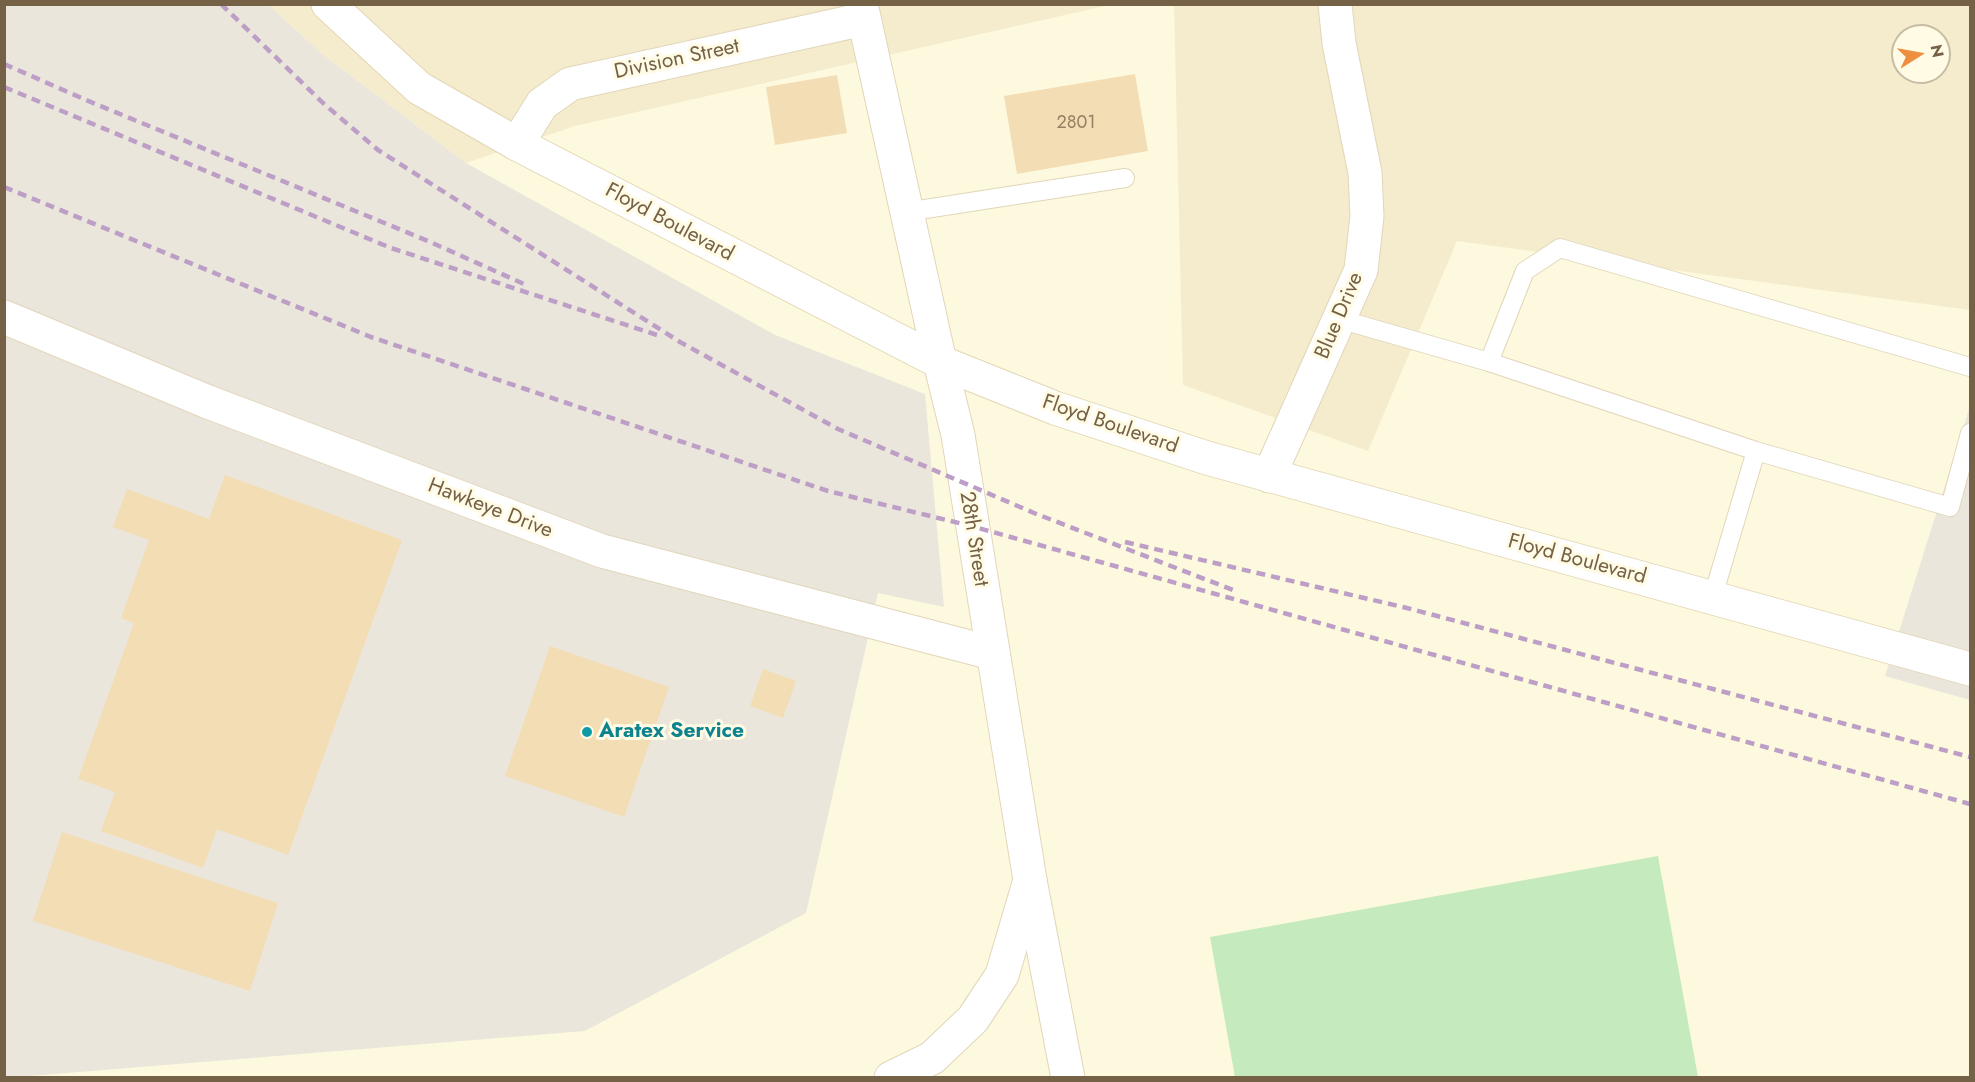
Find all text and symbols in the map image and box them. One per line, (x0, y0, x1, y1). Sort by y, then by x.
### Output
north arrow (1891, 24, 1951, 84)
street label: Division Street (612, 34, 742, 86)
text: N (1925, 42, 1950, 59)
house number: 2801 (1057, 113, 1095, 135)
street label: Floyd Boulevard (600, 179, 738, 267)
street label: Blue Drive (1311, 269, 1369, 363)
street label: Floyd Boulevard (1039, 390, 1181, 460)
street label: Hawkeye Drive (424, 474, 556, 544)
street label: 28th Street (953, 490, 993, 588)
street label: Floyd Boulevard (1505, 529, 1649, 591)
place label: Aratex Service (599, 719, 744, 745)
marker: Aratex Service (580, 725, 594, 739)

